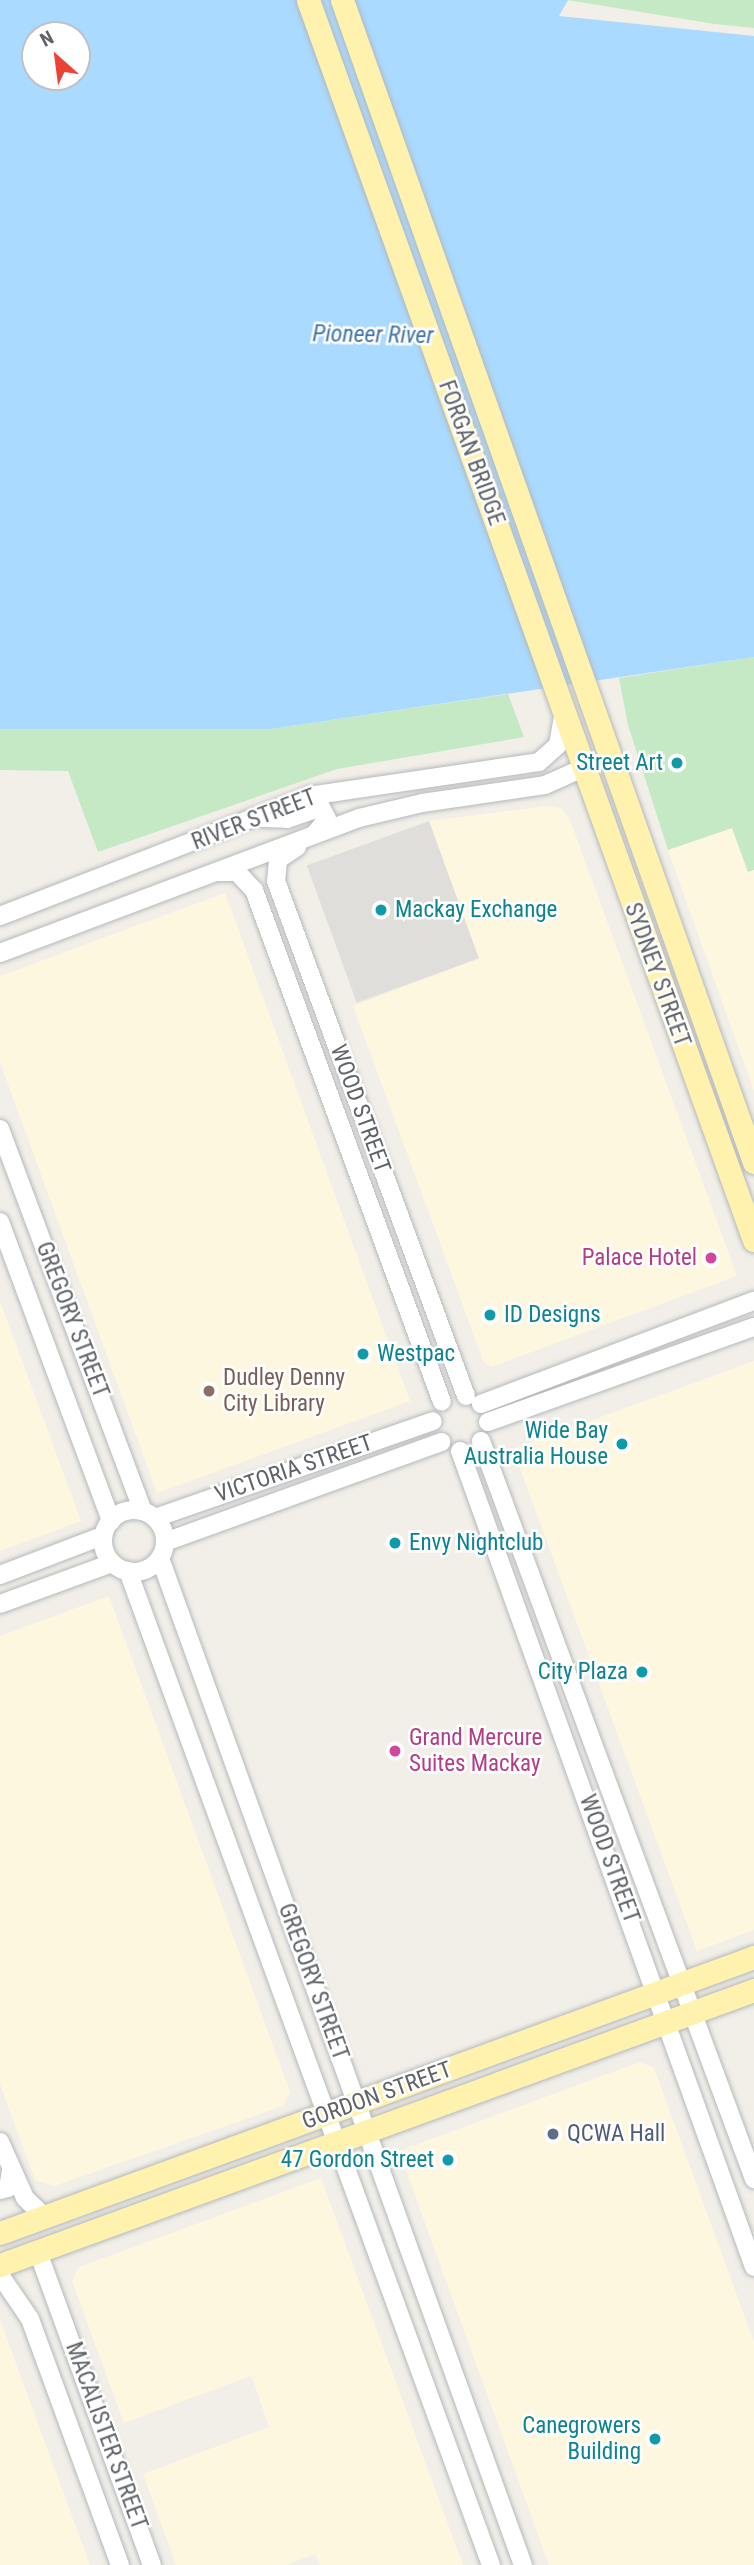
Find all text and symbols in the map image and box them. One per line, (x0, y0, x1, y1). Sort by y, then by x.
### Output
north arrow (21, 21, 91, 91)
text: N (36, 26, 57, 52)
water label: Pioneer River (312, 320, 434, 350)
street label: FORGAN BRIDGE (432, 377, 510, 529)
place label: Street Art (576, 749, 663, 777)
marker: Street Art (669, 755, 685, 771)
street label: RIVER STREET (188, 784, 320, 856)
place label: Mackay Exchange (395, 896, 557, 924)
street label: SYDNEY STREET (618, 899, 696, 1051)
marker: Mackay Exchange (373, 902, 389, 918)
street label: WOOD STREET (324, 1041, 396, 1177)
street label: GREGORY STREET (30, 1238, 114, 1402)
place label: Palace Hotel (582, 1244, 697, 1272)
marker: Palace Hotel (703, 1250, 719, 1266)
place label: ID Designs (504, 1301, 601, 1329)
marker: ID Designs (482, 1307, 498, 1323)
place label: Westpac (377, 1340, 455, 1368)
marker: Westpac (355, 1346, 371, 1362)
place label: Dudley Denny City Library (223, 1364, 345, 1418)
marker: Dudley Denny City Library (201, 1383, 217, 1399)
place label: Wide Bay Australia House (464, 1417, 608, 1471)
street label: VICTORIA STREET (212, 1429, 376, 1509)
marker: Wide Bay Australia House (614, 1436, 630, 1452)
place label: Envy Nightclub (409, 1529, 543, 1557)
marker: Envy Nightclub (387, 1535, 403, 1551)
place label: City Plaza (538, 1658, 628, 1686)
marker: City Plaza (634, 1664, 650, 1680)
place label: Grand Mercure Suites Mackay (409, 1724, 542, 1778)
marker: Grand Mercure Suites Mackay (387, 1743, 403, 1759)
street label: WOOD STREET (573, 1791, 645, 1927)
street label: GREGORY STREET (272, 1900, 354, 2064)
street label: GORDON STREET (298, 2056, 456, 2136)
place label: QCWA Hall (567, 2120, 665, 2148)
marker: QCWA Hall (545, 2126, 561, 2142)
place label: 47 Gordon Street (281, 2146, 434, 2174)
marker: 47 Gordon Street (440, 2152, 456, 2168)
street label: MACALISTER STREET (59, 2338, 153, 2534)
place label: Canegrowers Building (522, 2412, 641, 2466)
marker: Canegrowers Building (647, 2431, 663, 2447)

